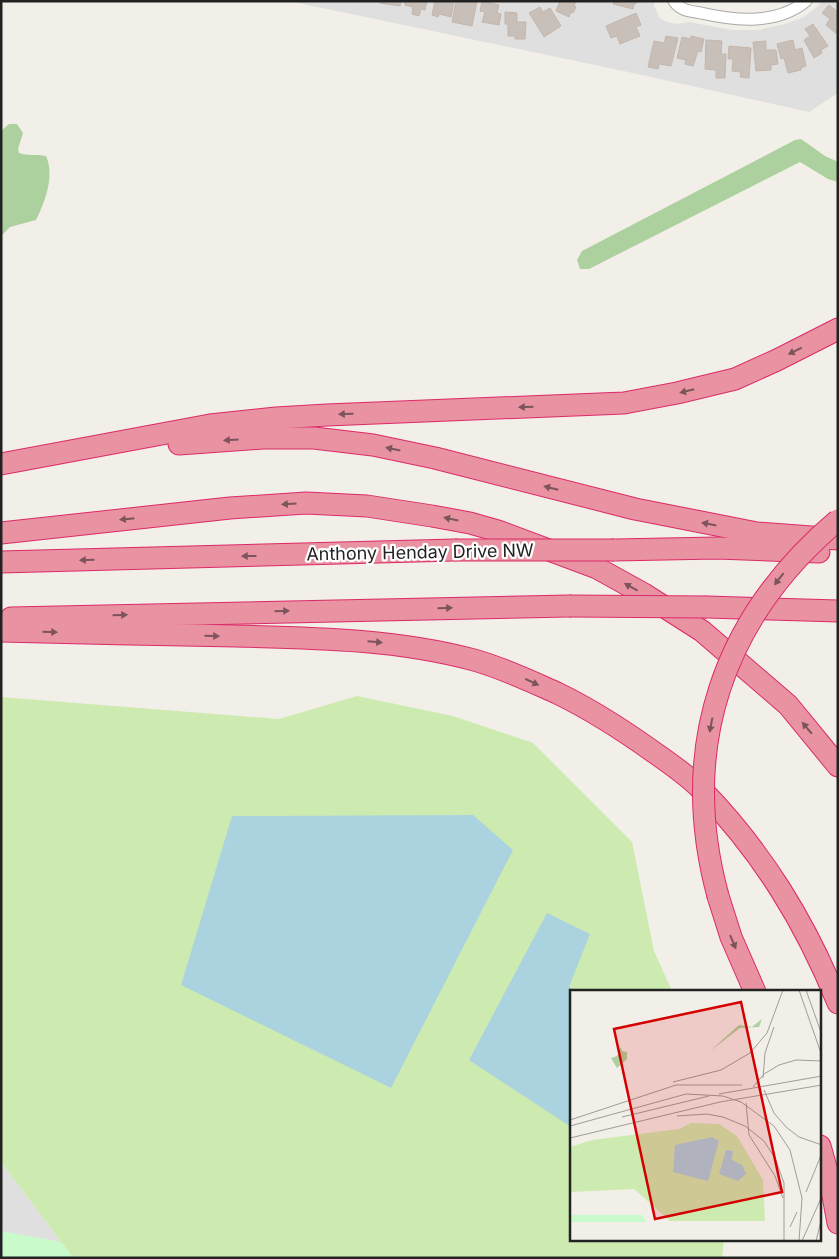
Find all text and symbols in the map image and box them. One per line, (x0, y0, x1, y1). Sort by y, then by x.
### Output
one-way arrow (787, 347, 802, 356)
one-way arrow (680, 387, 695, 395)
one-way arrow (518, 404, 534, 412)
one-way arrow (338, 410, 354, 418)
one-way arrow (223, 436, 239, 444)
one-way arrow (385, 445, 401, 453)
one-way arrow (543, 484, 558, 492)
one-way arrow (281, 501, 297, 509)
one-way arrow (119, 515, 135, 523)
one-way arrow (442, 515, 458, 523)
one-way arrow (701, 519, 717, 527)
street label: Anthony Henday Drive NW (306, 540, 534, 564)
one-way arrow (241, 552, 257, 560)
one-way arrow (78, 556, 94, 564)
one-way arrow (774, 572, 785, 585)
one-way arrow (623, 583, 638, 591)
one-way arrow (437, 604, 453, 612)
one-way arrow (275, 607, 291, 615)
one-way arrow (112, 611, 128, 619)
one-way arrow (42, 629, 58, 637)
one-way arrow (205, 632, 221, 640)
one-way arrow (367, 639, 383, 647)
one-way arrow (525, 678, 539, 686)
one-way arrow (706, 717, 714, 733)
one-way arrow (802, 721, 813, 734)
one-way arrow (730, 935, 738, 949)
inset map (570, 990, 822, 1242)

